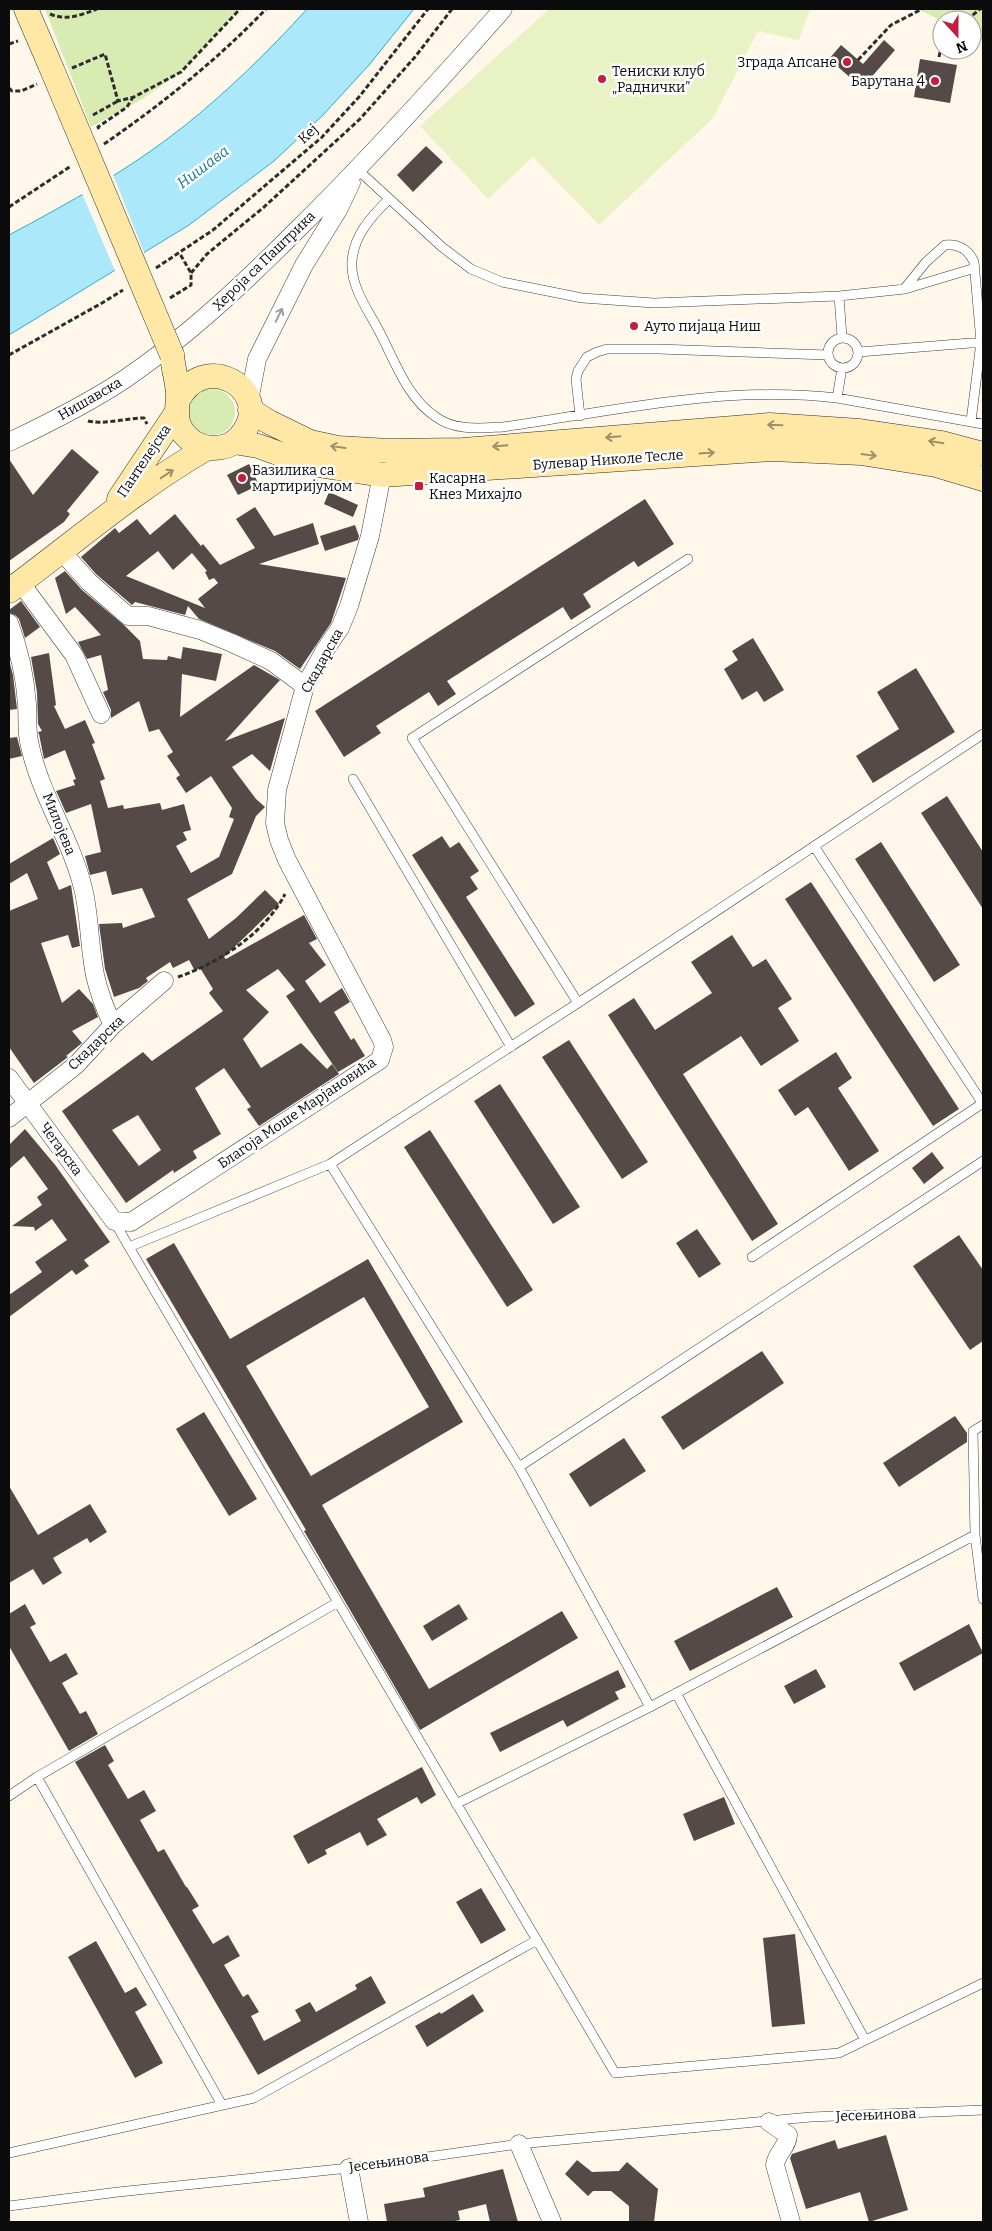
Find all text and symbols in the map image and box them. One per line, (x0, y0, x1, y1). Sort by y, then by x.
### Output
north arrow (932, 10, 982, 60)
text: N (953, 37, 970, 57)
place label: Зграда Апсане (737, 54, 837, 71)
marker: Зграда Апсане (841, 56, 853, 68)
place label: Тениски клуб „Раднички” (612, 63, 705, 96)
marker: Тениски клуб „Раднички” (596, 73, 608, 85)
place label: Барутана 4 (851, 73, 925, 90)
marker: Барутана 4 (929, 75, 941, 87)
street label: Кеј (295, 121, 321, 147)
water label: Нишава (174, 142, 232, 192)
street label: Хероја са Паштрика (209, 207, 319, 314)
one-way arrow (275, 308, 284, 323)
place label: Ауто пијаца Ниш (644, 318, 761, 335)
marker: Ауто пијаца Ниш (628, 320, 640, 332)
street label: Нишавска (55, 374, 125, 424)
one-way arrow (767, 420, 783, 430)
street label: Пантелејска (113, 421, 175, 501)
one-way arrow (605, 433, 621, 442)
one-way arrow (928, 436, 944, 446)
one-way arrow (330, 442, 346, 452)
one-way arrow (492, 442, 508, 451)
street label: Булевар Николе Тесле (532, 446, 684, 474)
one-way arrow (699, 448, 715, 458)
one-way arrow (861, 450, 877, 460)
place label: Базилика са мартиријумом (252, 462, 353, 495)
one-way arrow (159, 468, 173, 478)
place label: Касарна Кнез Михајло (429, 470, 522, 503)
marker: Базилика са мартиријумом (236, 472, 248, 484)
marker: Касарна Кнез Михајло (413, 480, 425, 492)
street label: Скадарска (297, 625, 347, 696)
street label: Милојева (39, 790, 79, 858)
street label: Скадарска (65, 1012, 128, 1074)
street label: Благоја Моше Марјановића (215, 1053, 380, 1172)
street label: Чегарска (36, 1119, 86, 1179)
street label: Јесењинова (835, 2105, 917, 2125)
street label: Јесењинова (347, 2148, 430, 2176)

